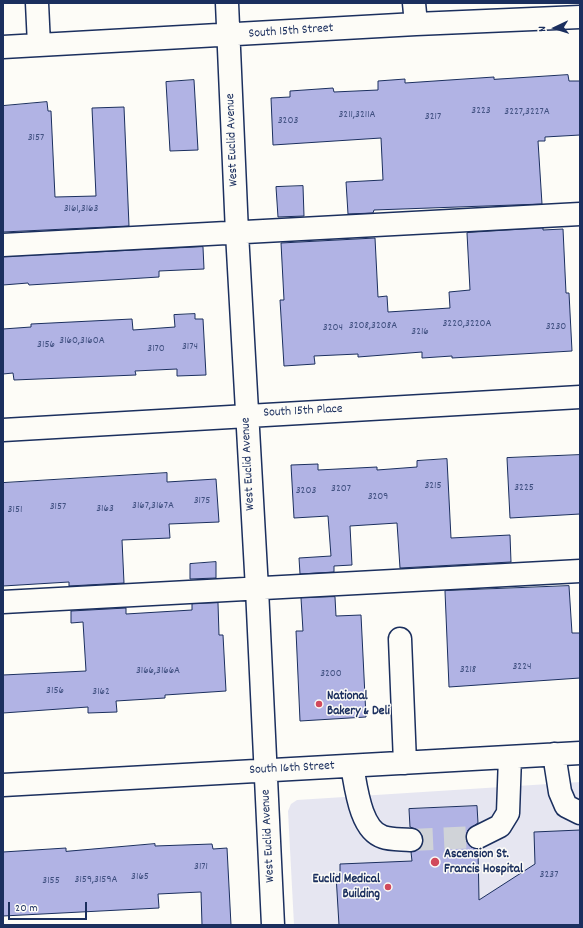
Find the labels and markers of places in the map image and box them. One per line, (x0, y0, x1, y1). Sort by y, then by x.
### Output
place label: National Bakery & Deli (327, 689, 390, 720)
marker: National Bakery & Deli (314, 699, 324, 709)
place label: Ascension St. Francis Hospital (444, 847, 523, 878)
marker: Ascension St. Francis Hospital (429, 856, 441, 868)
place label: Euclid Medical Building (312, 872, 380, 903)
marker: Euclid Medical Building (383, 882, 393, 892)

